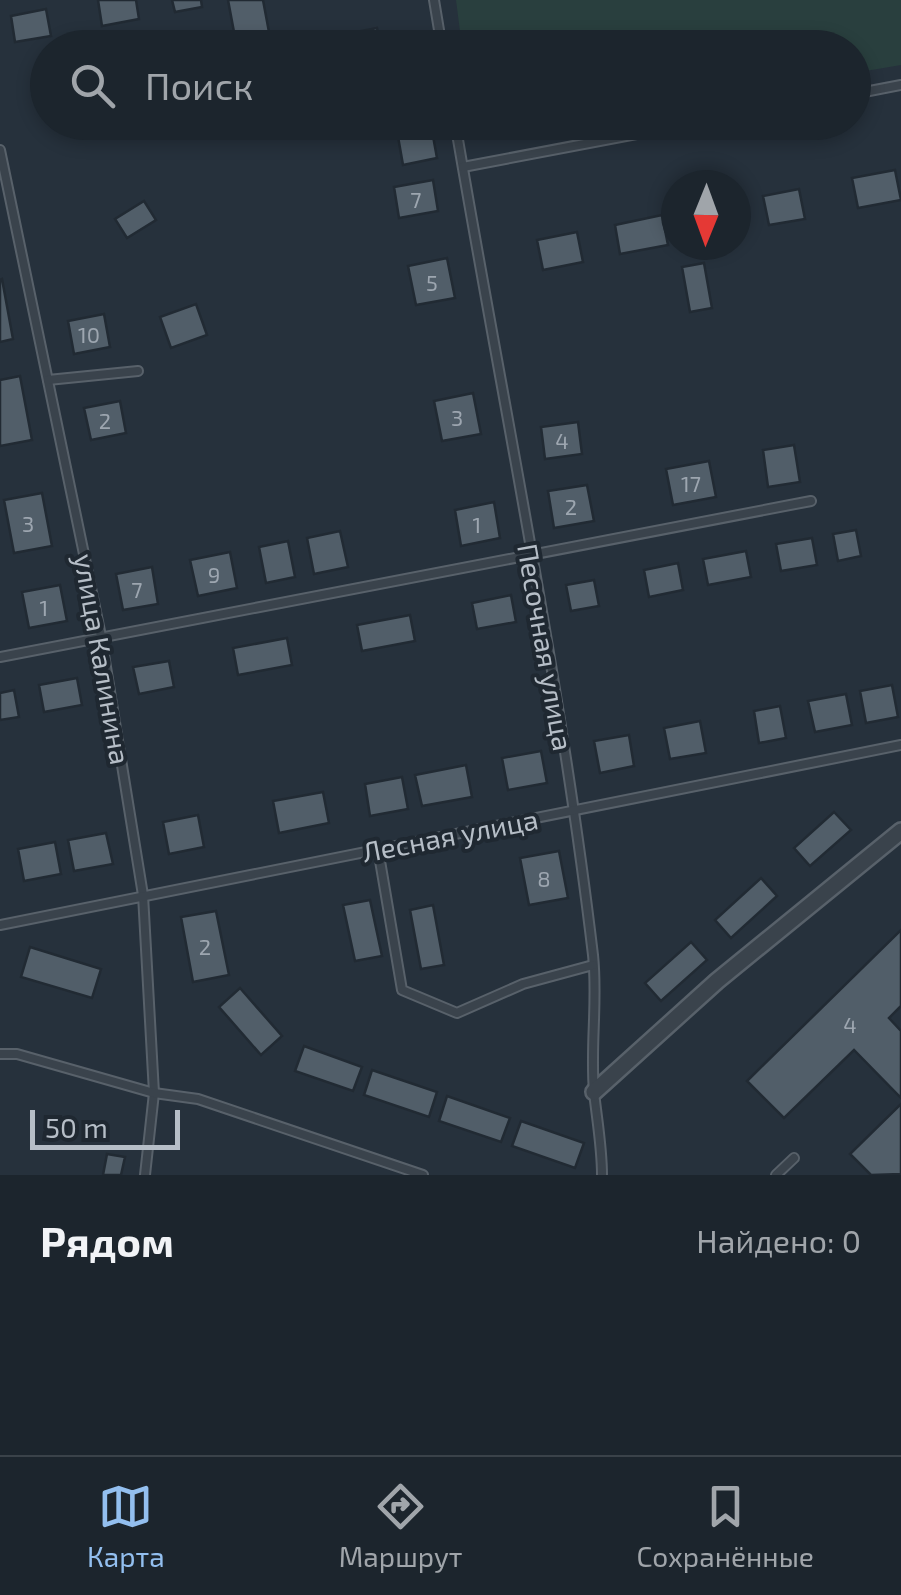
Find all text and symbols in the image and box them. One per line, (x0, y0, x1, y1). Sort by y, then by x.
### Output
search box (30, 30, 871, 140)
icon: search (65, 58, 120, 113)
text: Поиск (145, 62, 254, 108)
north arrow (661, 170, 751, 260)
house number: 7 (410, 186, 422, 212)
house number: 5 (426, 269, 438, 295)
house number: 10 (78, 321, 100, 347)
house number: 3 (451, 404, 463, 430)
house number: 2 (99, 407, 111, 433)
house number: 4 (555, 427, 569, 453)
house number: 17 (681, 470, 701, 496)
house number: 2 (565, 493, 577, 519)
house number: 3 (22, 510, 34, 536)
house number: 1 (473, 511, 481, 537)
street label: Песочная улица (511, 541, 581, 753)
street label: улица Калинина (68, 551, 138, 767)
house number: 9 (208, 561, 220, 587)
house number: 7 (131, 576, 143, 602)
house number: 1 (40, 594, 48, 620)
street label: Лесная улица (359, 801, 541, 869)
house number: 8 (537, 865, 551, 891)
house number: 2 (199, 933, 211, 959)
house number: 4 (843, 1011, 857, 1037)
scale bar (30, 1105, 180, 1150)
text: 50 m (45, 1110, 108, 1144)
text: Рядом (40, 1215, 174, 1265)
text: Найдено: 0 (696, 1221, 861, 1259)
tab: Карта (87, 1479, 165, 1573)
tab: Маршрут (339, 1479, 463, 1573)
tab: Сохранённые (637, 1479, 814, 1573)

